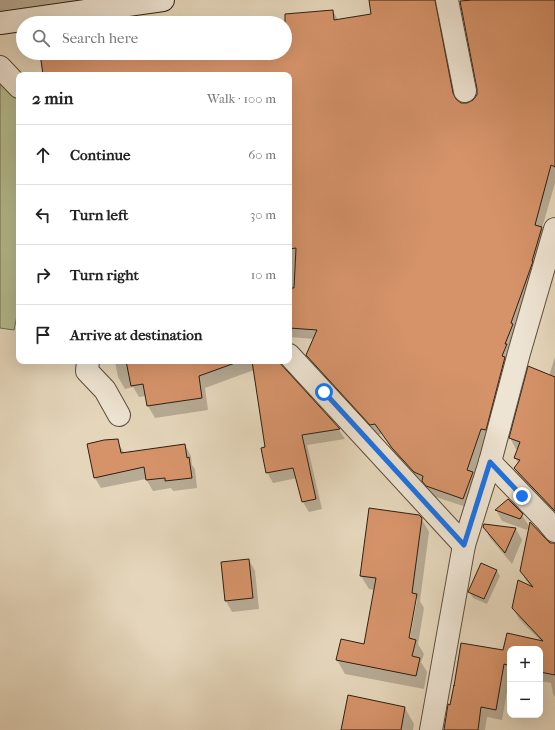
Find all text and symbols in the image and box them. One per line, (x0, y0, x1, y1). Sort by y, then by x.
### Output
search box (16, 16, 292, 60)
icon: search (30, 27, 52, 49)
text: Search here (62, 29, 138, 47)
text: 2 min (32, 88, 73, 108)
text: Walk · 100 m (207, 91, 276, 106)
icon: ahead (32, 144, 54, 166)
text: Continue (70, 146, 130, 164)
text: 60 m (248, 147, 276, 162)
icon: left (32, 204, 54, 226)
text: Turn left (70, 206, 128, 224)
text: 30 m (250, 207, 276, 222)
icon: right (32, 264, 54, 286)
text: Turn right (70, 266, 139, 284)
text: 10 m (251, 267, 276, 282)
icon: arrive (32, 324, 54, 346)
text: Arrive at destination (70, 326, 202, 344)
route start (315, 383, 333, 401)
route end (513, 487, 531, 505)
map controls (507, 646, 543, 718)
button: + (507, 646, 543, 682)
button: − (507, 682, 543, 718)

